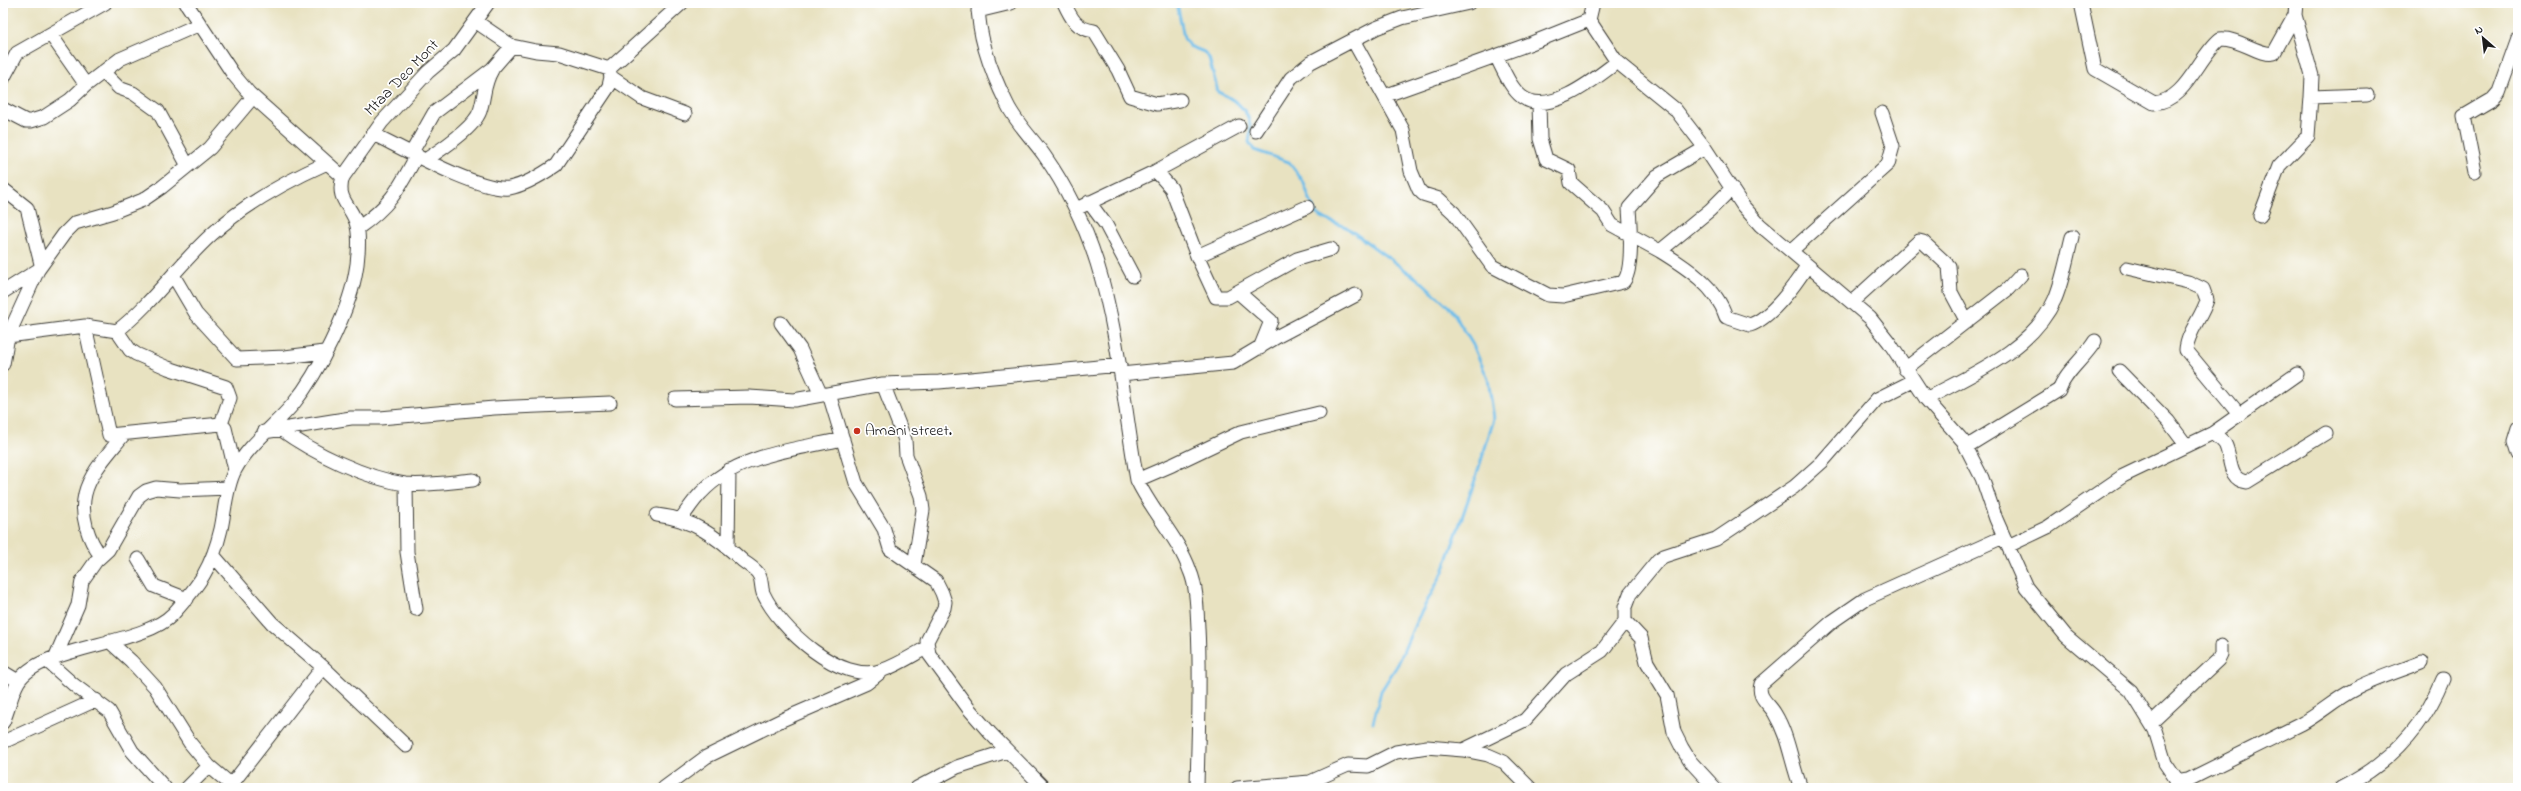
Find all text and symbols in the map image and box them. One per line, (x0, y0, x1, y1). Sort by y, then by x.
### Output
north arrow (2463, 18, 2503, 58)
text: N (2472, 21, 2486, 39)
street label: Mtaa Deo Mont (359, 34, 445, 122)
place label: Amani street. (865, 419, 952, 443)
marker: Amani street. (852, 426, 862, 436)

